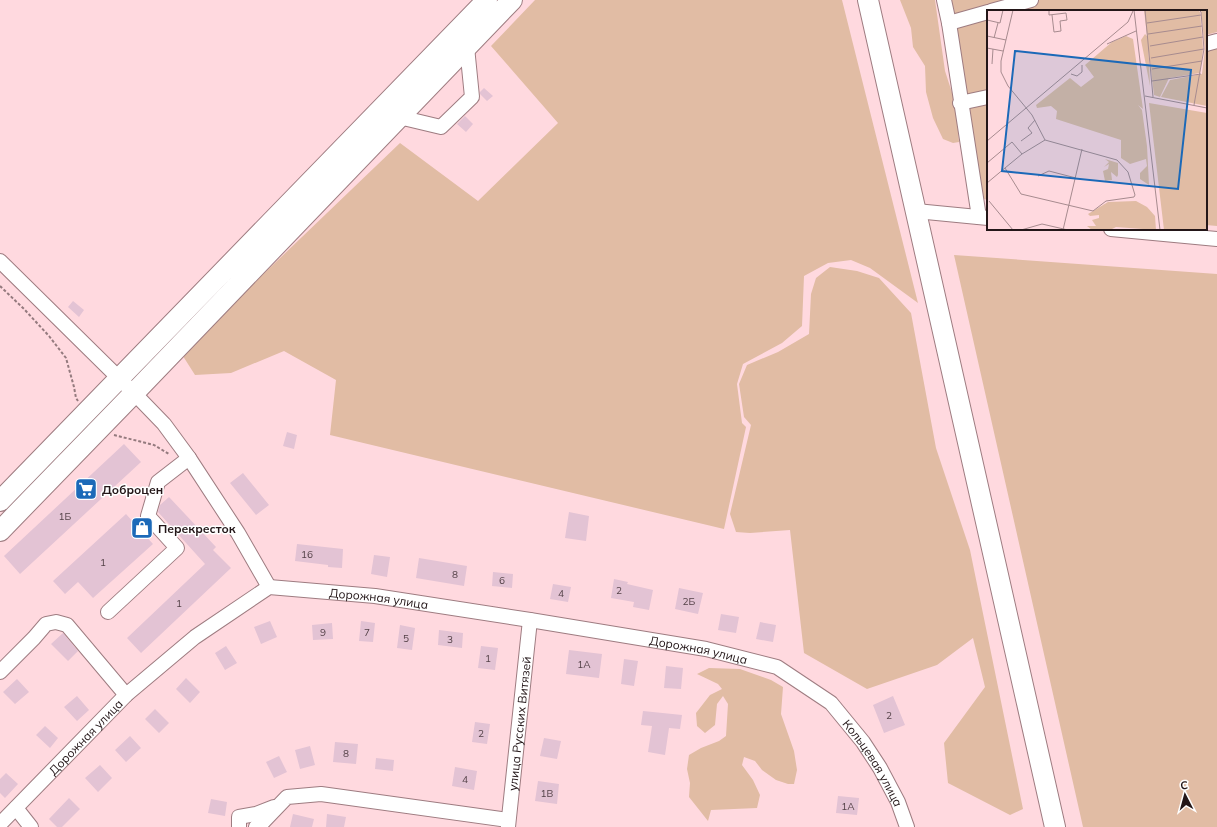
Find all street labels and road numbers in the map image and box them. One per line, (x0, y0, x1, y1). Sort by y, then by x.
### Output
street label: Дорожная улица (328, 585, 429, 612)
street label: Дорожная улица (648, 632, 749, 667)
street label: улица Русских Витязей (504, 656, 534, 792)
street label: Дорожная улица (45, 696, 126, 778)
street label: Кольцевая улица (840, 716, 906, 808)

